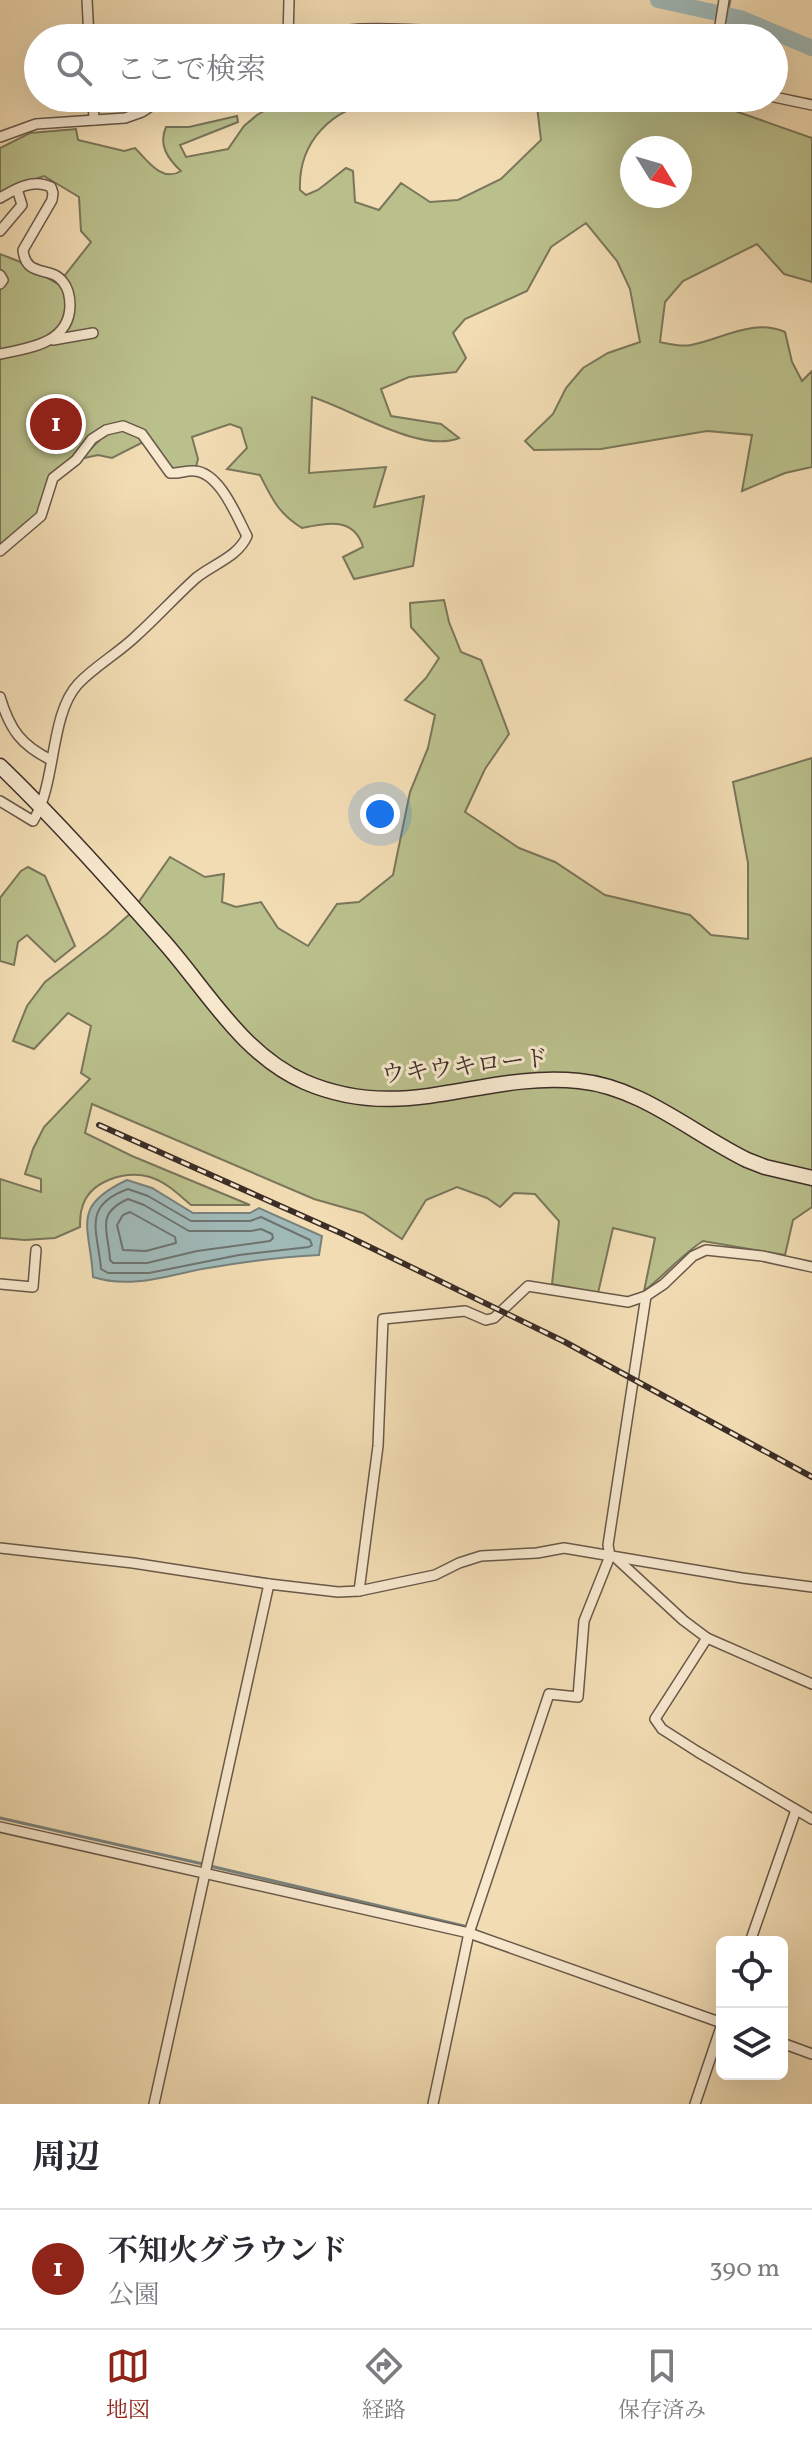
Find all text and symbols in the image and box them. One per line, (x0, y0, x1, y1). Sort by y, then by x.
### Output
search box (24, 24, 788, 112)
icon: search (52, 46, 96, 90)
text: ここで検索 (116, 50, 266, 92)
north arrow (620, 136, 692, 208)
pin: 1 (30, 394, 82, 454)
your location (360, 794, 400, 834)
street label: ウキウキロード (380, 1042, 550, 1094)
map controls (716, 1936, 788, 2080)
button: locate (716, 1936, 788, 2008)
button: layers (716, 2008, 788, 2080)
text: 周辺 (32, 2136, 100, 2183)
text: 不知火グラウンド (108, 2231, 348, 2273)
text: 1 (53, 2251, 63, 2287)
text: 390 m (709, 2251, 780, 2287)
text: 公園 (108, 2278, 160, 2314)
tab: 地図 (106, 2344, 150, 2427)
tab: 経路 (362, 2344, 406, 2427)
tab: 保存済み (618, 2344, 706, 2427)

